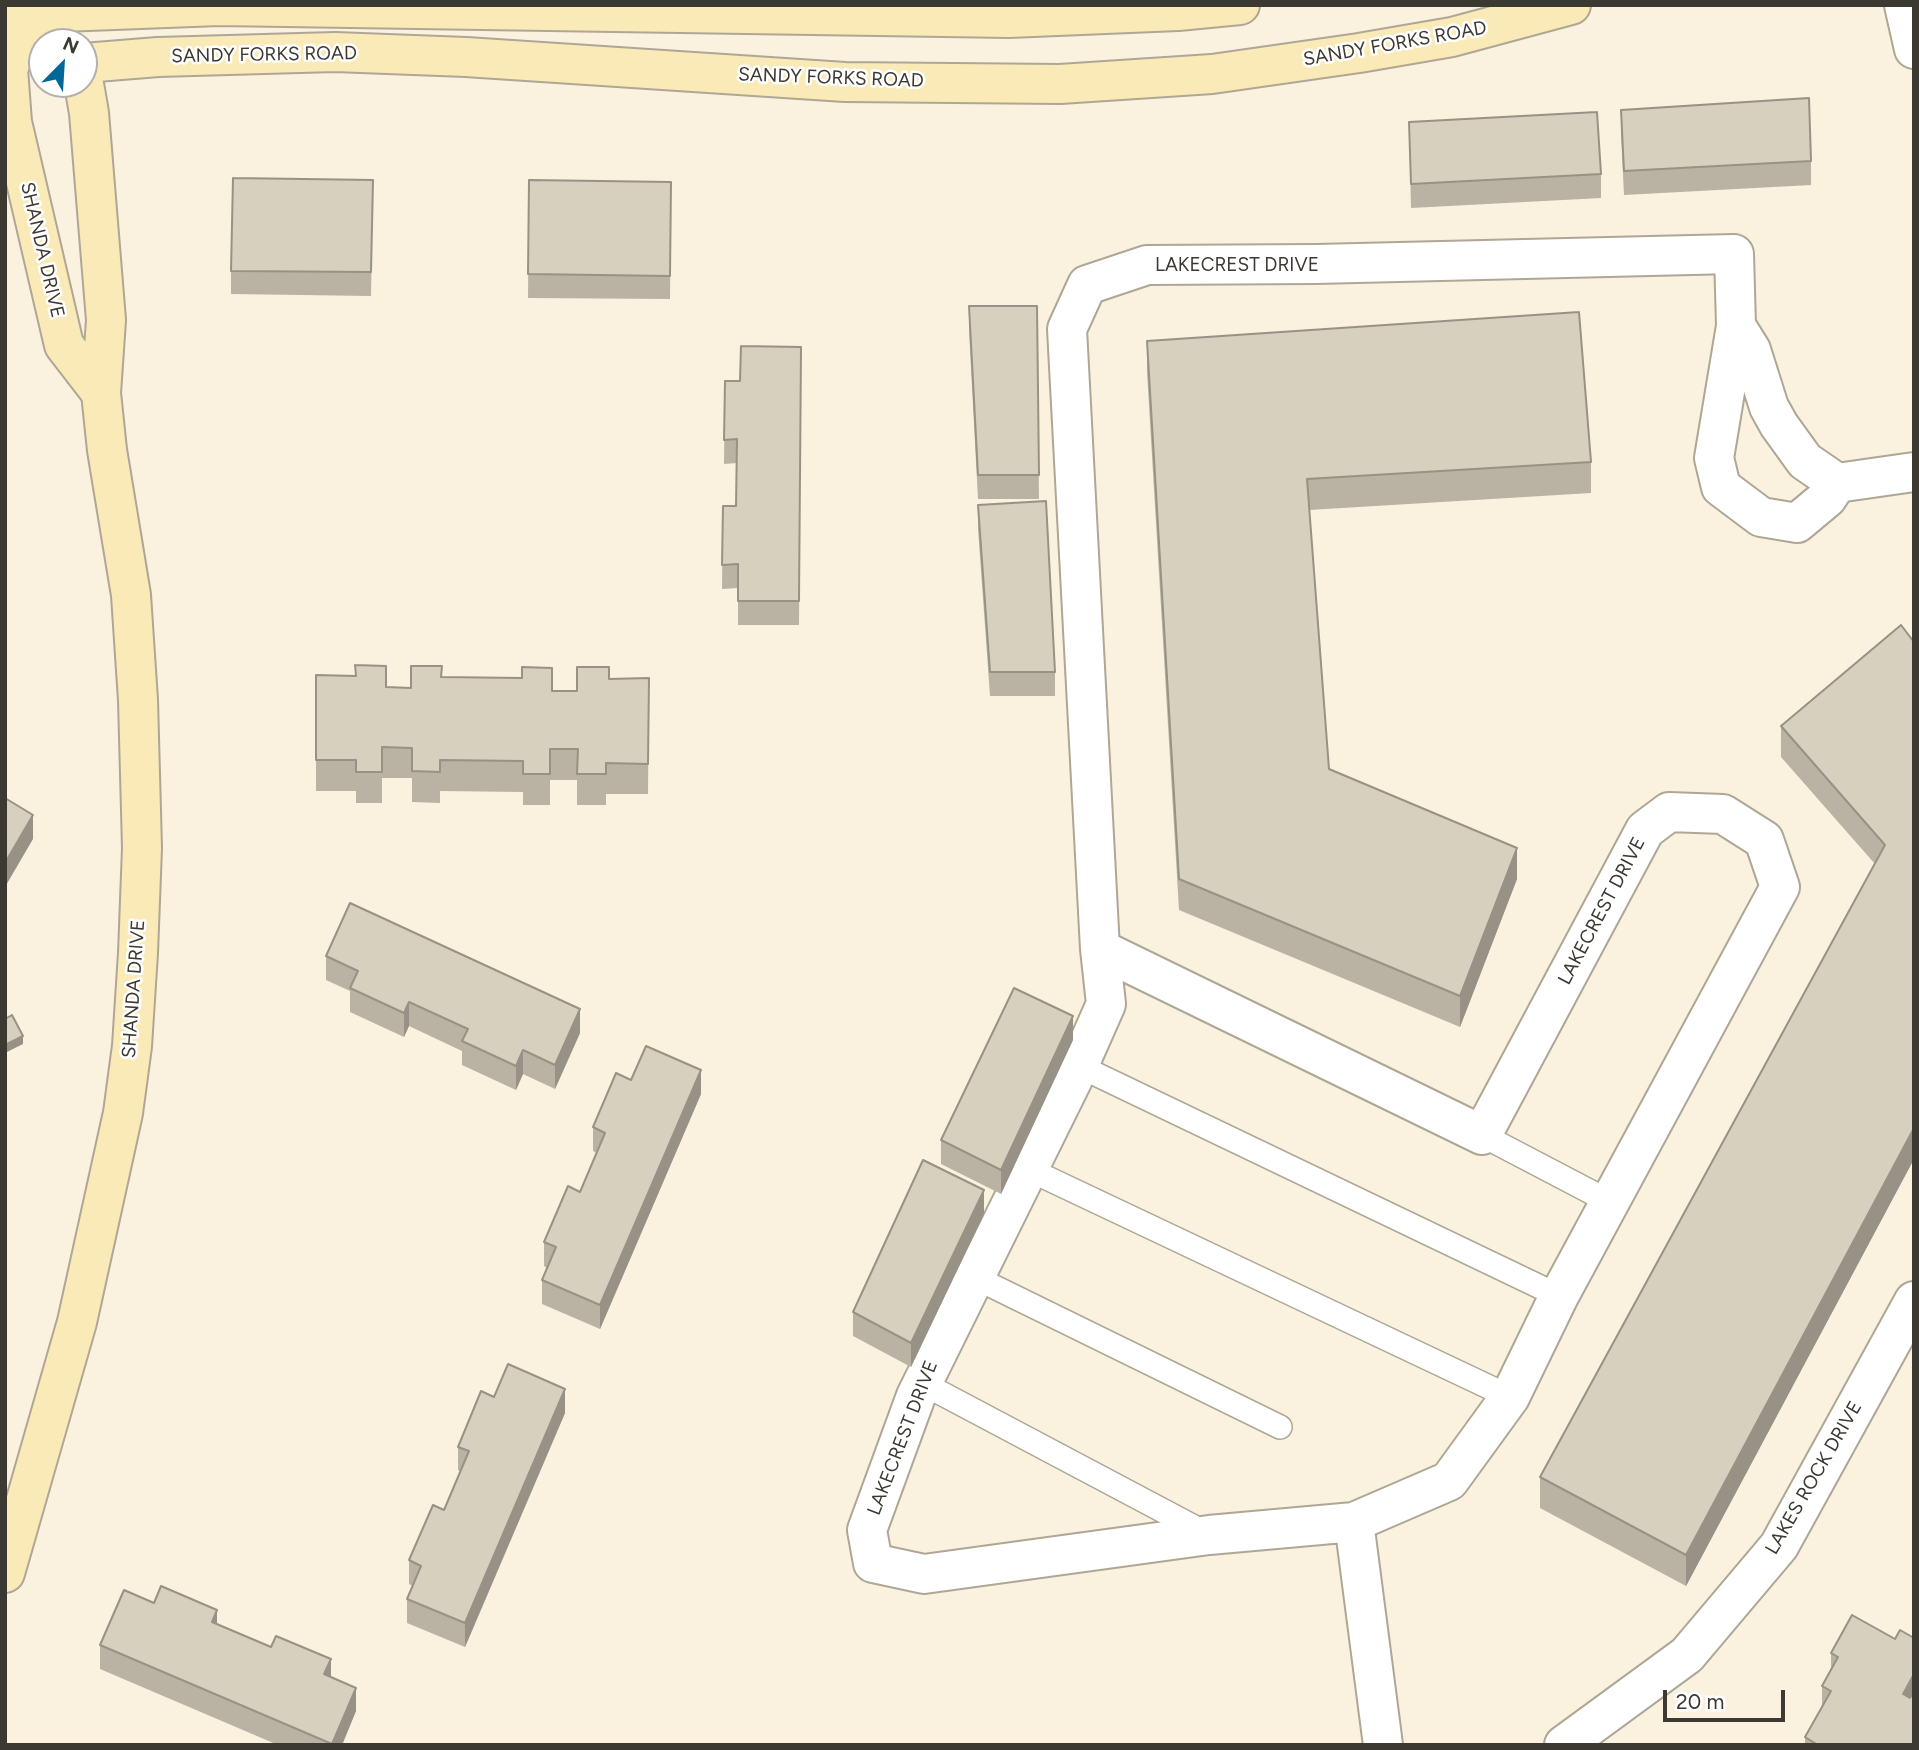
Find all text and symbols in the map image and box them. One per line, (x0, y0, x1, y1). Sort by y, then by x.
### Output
street label: SANDY FORKS ROAD (1302, 17, 1488, 71)
north arrow (28, 28, 98, 98)
text: N (60, 32, 82, 59)
street label: SANDY FORKS ROAD (171, 42, 357, 68)
street label: SANDY FORKS ROAD (738, 63, 924, 93)
street label: SHANDA DRIVE (15, 180, 69, 320)
street label: LAKECREST DRIVE (1155, 254, 1319, 276)
street label: LAKECREST DRIVE (1553, 833, 1651, 989)
street label: SHANDA DRIVE (118, 919, 150, 1059)
street label: LAKECREST DRIVE (863, 1357, 943, 1519)
street label: LAKES ROCK DRIVE (1761, 1397, 1867, 1559)
scale bar (1667, 1676, 1790, 1720)
text: 20 m (1676, 1689, 1724, 1714)

